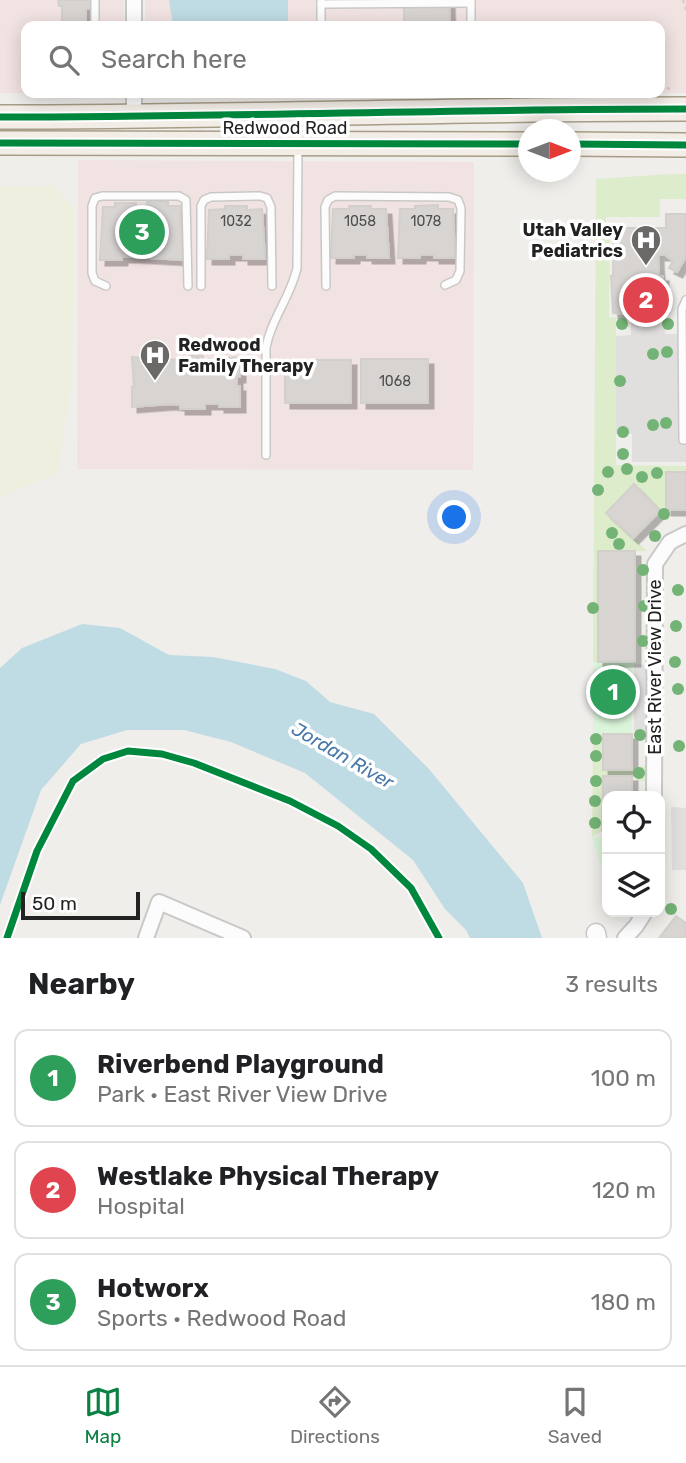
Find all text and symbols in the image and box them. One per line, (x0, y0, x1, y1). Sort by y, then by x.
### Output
search box (21, 21, 665, 98)
icon: search (45, 41, 83, 79)
text: Search here (101, 44, 247, 75)
street label: Redwood Road (222, 117, 348, 139)
north arrow (518, 119, 581, 182)
pin: 3 (119, 206, 165, 258)
house number: 1032 (220, 213, 252, 230)
house number: 1058 (344, 213, 376, 230)
house number: 1078 (411, 213, 442, 230)
place label: Utah Valley Pediatrics (523, 219, 623, 262)
hospital icon: Utah Valley Pediatrics (629, 223, 663, 267)
pin: 2 (623, 274, 669, 326)
place label: Redwood Family Therapy (178, 334, 314, 377)
hospital icon: Redwood Family Therapy (138, 338, 172, 382)
house number: 1068 (379, 373, 411, 390)
your location (437, 500, 471, 534)
street label: East River View Drive (644, 579, 666, 755)
pin: 1 (590, 666, 636, 718)
water label: Jordan River (288, 717, 398, 794)
map controls (602, 791, 665, 917)
button: locate (602, 791, 665, 854)
button: layers (602, 854, 665, 917)
scale bar (21, 889, 140, 921)
text: 50 m (32, 892, 77, 915)
text: Nearby (28, 966, 135, 1002)
text: 3 results (565, 970, 658, 998)
text: Riverbend Playground (97, 1049, 384, 1080)
text: 1 (47, 1064, 59, 1092)
text: 100 m (591, 1064, 656, 1092)
text: Park · East River View Drive (97, 1080, 388, 1108)
text: Westlake Physical Therapy (97, 1161, 439, 1192)
text: 2 (46, 1176, 60, 1204)
text: 120 m (592, 1176, 656, 1204)
text: Hospital (97, 1192, 185, 1220)
text: Hotworx (97, 1273, 209, 1304)
text: 3 (45, 1288, 61, 1316)
text: 180 m (591, 1288, 656, 1316)
text: Sports · Redwood Road (97, 1304, 346, 1332)
tab: Map (84, 1383, 122, 1448)
tab: Directions (290, 1383, 380, 1448)
tab: Saved (548, 1383, 602, 1448)

